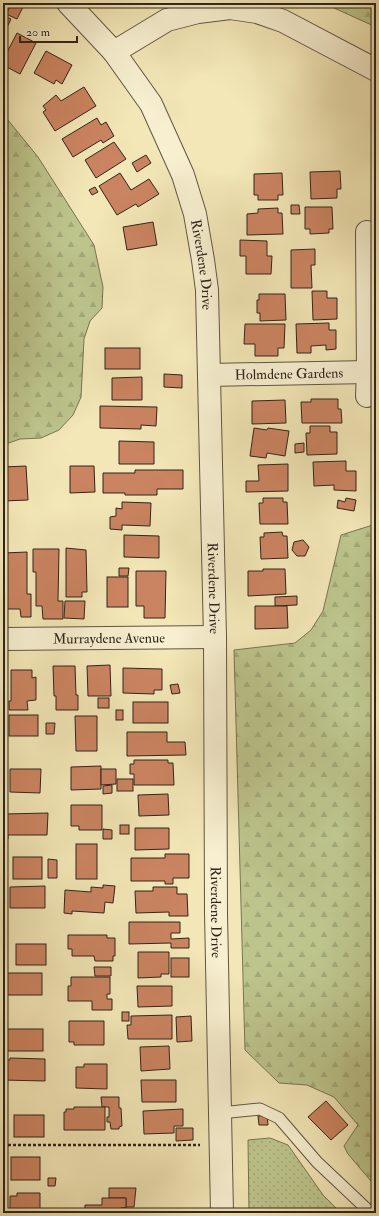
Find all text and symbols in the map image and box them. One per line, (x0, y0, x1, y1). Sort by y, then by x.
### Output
scale bar (20, 18, 77, 44)
text: 20 m (26, 25, 51, 40)
street label: Riverdene Drive (188, 218, 216, 310)
street label: Holmdene Gardens (235, 364, 344, 383)
street label: Riverdene Drive (204, 542, 223, 634)
street label: Murraydene Avenue (53, 629, 165, 648)
street label: Riverdene Drive (207, 866, 225, 958)

